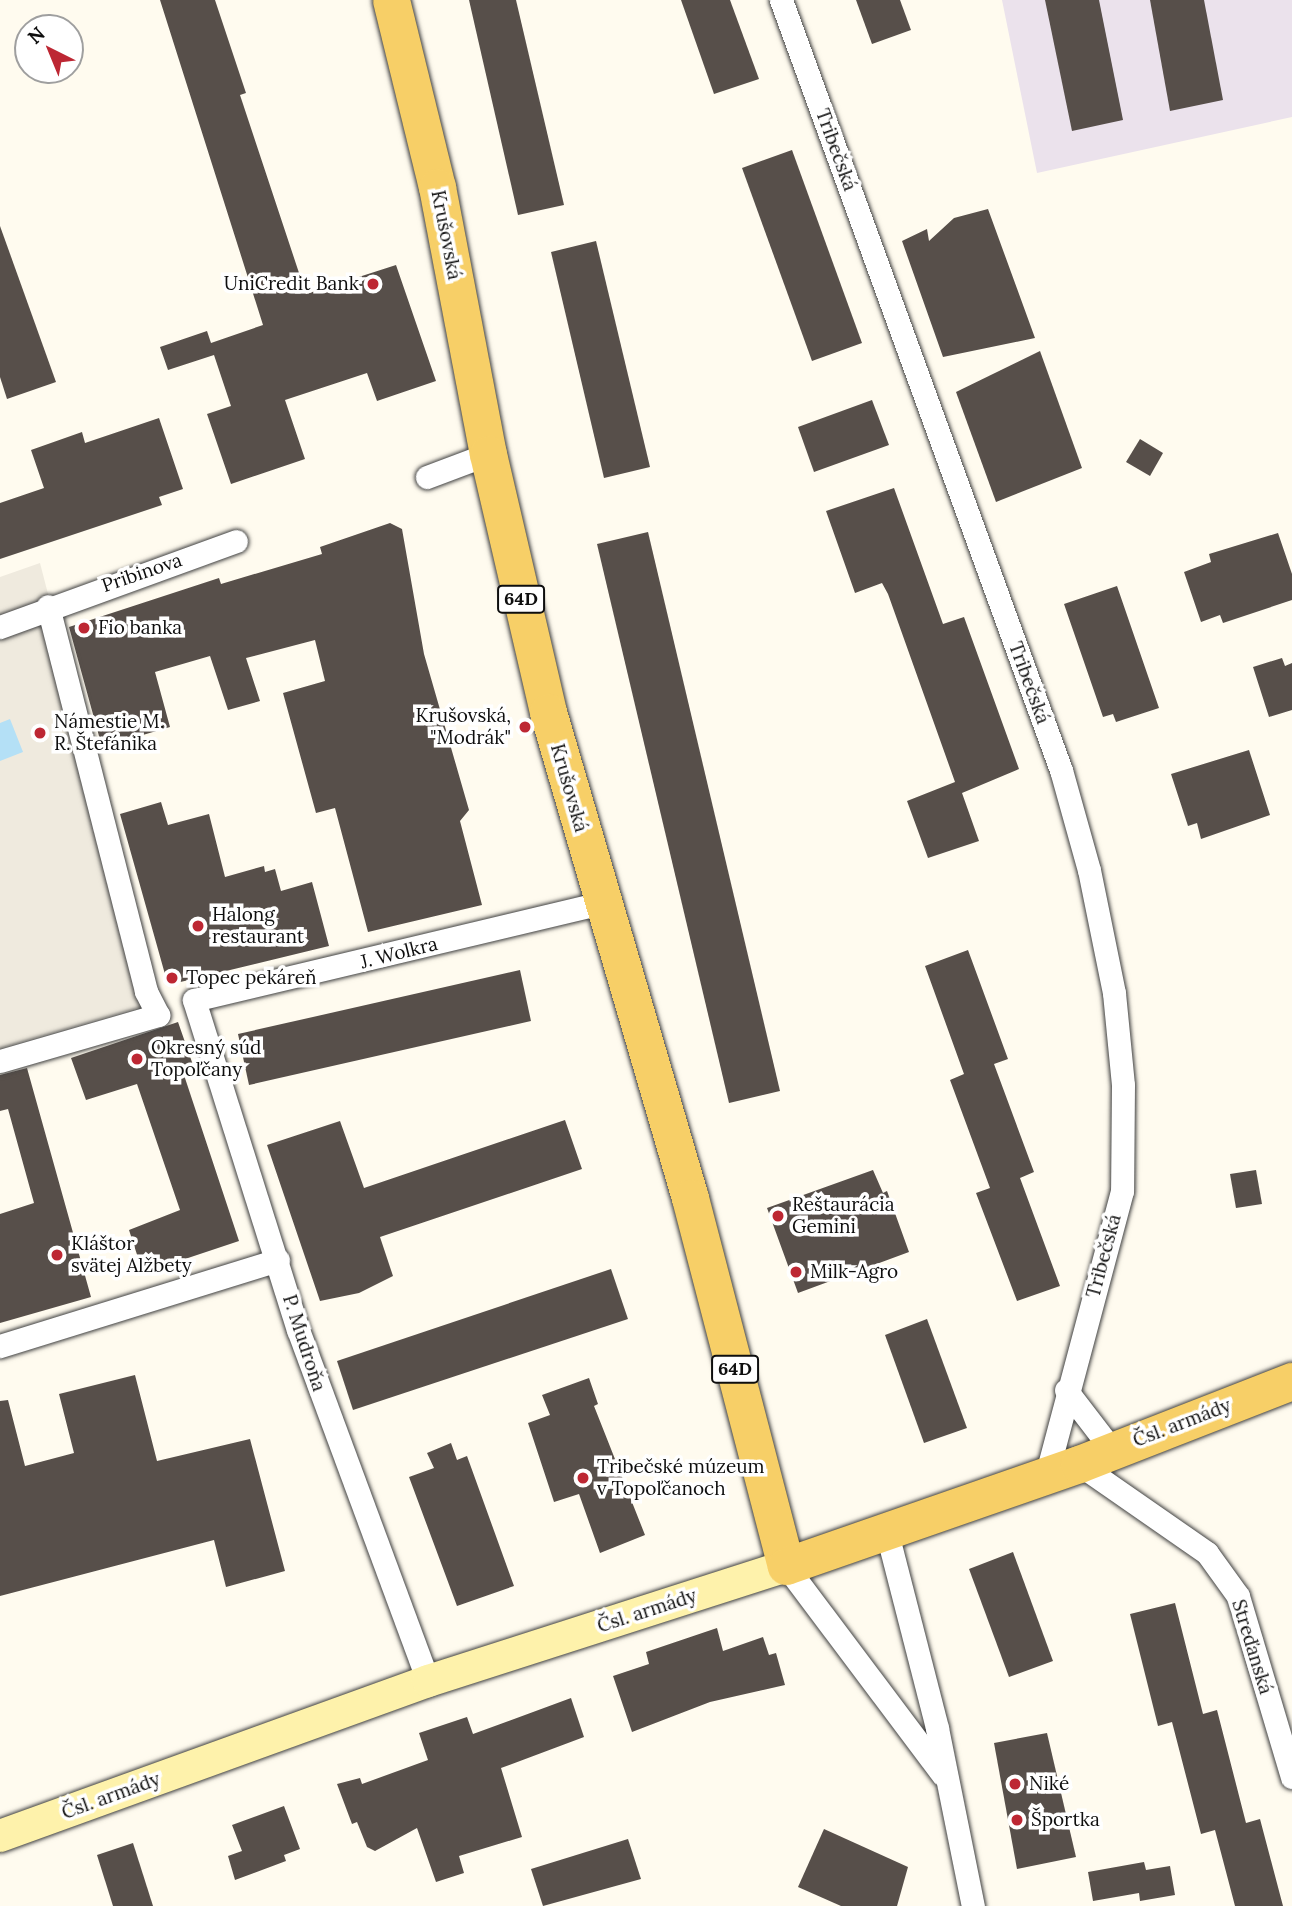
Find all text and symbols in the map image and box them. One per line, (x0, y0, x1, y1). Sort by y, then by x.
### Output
north arrow (14, 14, 84, 84)
text: N (22, 21, 50, 49)
street label: Tribečská (811, 106, 861, 194)
street label: Krušovská (426, 188, 466, 282)
place label: UniCredit Bank (224, 273, 359, 295)
marker: UniCredit Bank (365, 276, 381, 292)
street label: Pribinova (99, 549, 185, 597)
road number: 64D (496, 584, 546, 614)
place label: Fio banka (98, 617, 182, 639)
marker: Fio banka (76, 620, 92, 636)
street label: Tribečská (1004, 639, 1054, 727)
place label: Krušovská, "Modrák" (415, 705, 511, 749)
place label: Námestie M. R. Štefánika (54, 711, 164, 755)
marker: Krušovská, "Modrák" (517, 719, 533, 735)
marker: Námestie M. R. Štefánika (32, 725, 48, 741)
street label: Krušovská (546, 741, 592, 835)
place label: Halong restaurant (212, 904, 304, 948)
marker: Halong restaurant (190, 918, 206, 934)
street label: J. Wolkra (358, 932, 440, 974)
place label: Topec pekáreň (186, 967, 317, 989)
marker: Topec pekáreň (164, 970, 180, 986)
place label: Okresný súd Topoľčany (151, 1037, 261, 1081)
marker: Okresný súd Topoľčany (129, 1051, 145, 1067)
place label: Reštaurácia Gemini (792, 1194, 894, 1238)
marker: Reštaurácia Gemini (770, 1208, 786, 1224)
street label: Tribečská (1082, 1212, 1126, 1300)
place label: Kláštor svätej Alžbety (71, 1233, 192, 1277)
marker: Kláštor svätej Alžbety (49, 1247, 65, 1263)
place label: Milk-Agro (810, 1261, 898, 1283)
marker: Milk-Agro (788, 1264, 804, 1280)
street label: P. Mudroňa (278, 1292, 330, 1394)
road number: 64D (710, 1354, 760, 1384)
street label: Čsl. armády (1130, 1394, 1234, 1452)
place label: Tribečské múzeum v Topoľčanoch (597, 1456, 765, 1500)
marker: Tribečské múzeum v Topoľčanoch (575, 1470, 591, 1486)
street label: Čsl. armády (594, 1584, 700, 1638)
street label: Streďanská (1227, 1597, 1277, 1697)
street label: Čsl. armády (59, 1768, 163, 1824)
place label: Niké (1029, 1773, 1069, 1795)
marker: Niké (1007, 1776, 1023, 1792)
place label: Športka (1031, 1809, 1100, 1831)
marker: Športka (1009, 1812, 1025, 1828)

